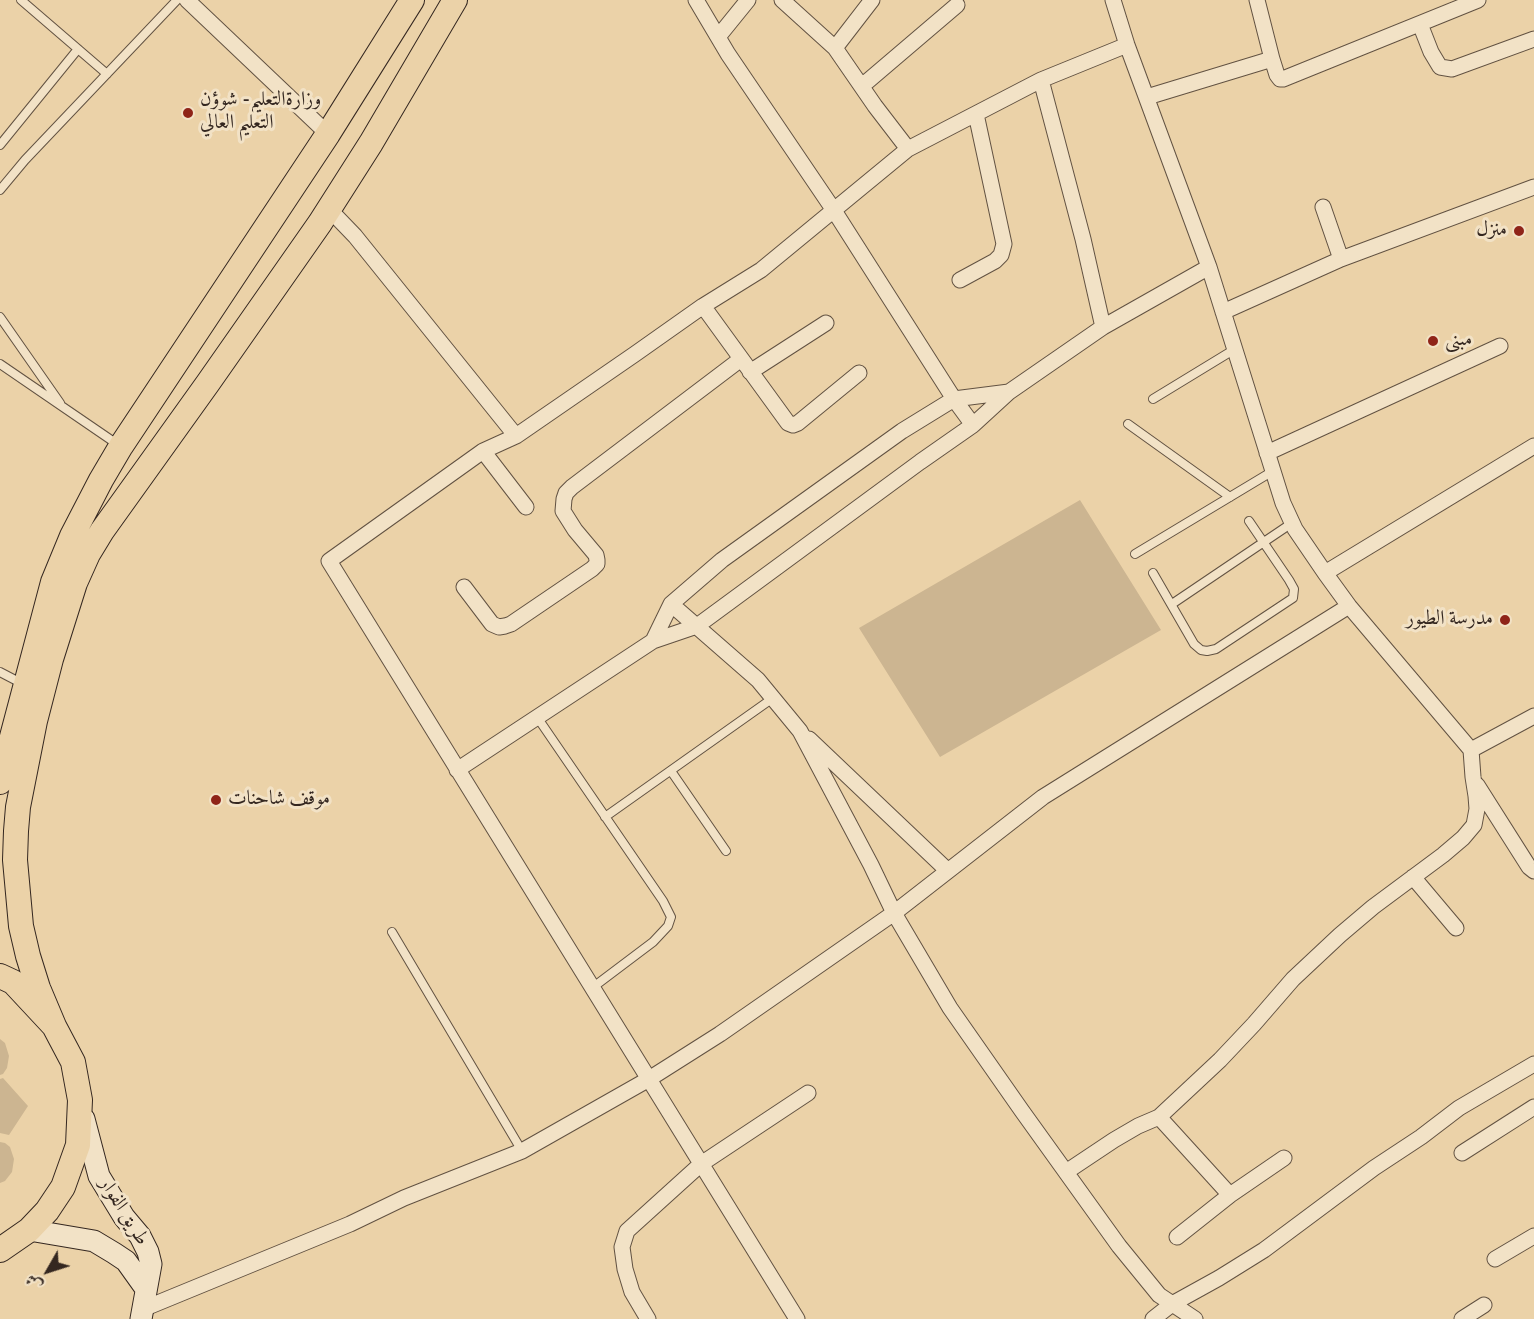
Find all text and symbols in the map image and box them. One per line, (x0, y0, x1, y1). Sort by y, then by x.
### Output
place label: وزارةالتعليم- شوؤن التعليم العالي (200, 89, 321, 136)
marker: وزارةالتعليم- شوؤن التعليم العالي (181, 106, 195, 120)
place label: منزل (1476, 219, 1507, 243)
marker: منزل (1512, 224, 1526, 238)
place label: مبنى (1445, 329, 1472, 353)
marker: مبنى (1426, 334, 1440, 348)
place label: مدرسة الطيور (1406, 608, 1493, 632)
marker: مدرسة الطيور (1498, 613, 1512, 627)
place label: موقف شاحنات (228, 788, 330, 812)
marker: موقف شاحنات (209, 793, 223, 807)
street label: طريق الفوار (93, 1174, 153, 1250)
north arrow (18, 1241, 78, 1301)
text: ش (21, 1270, 47, 1295)

